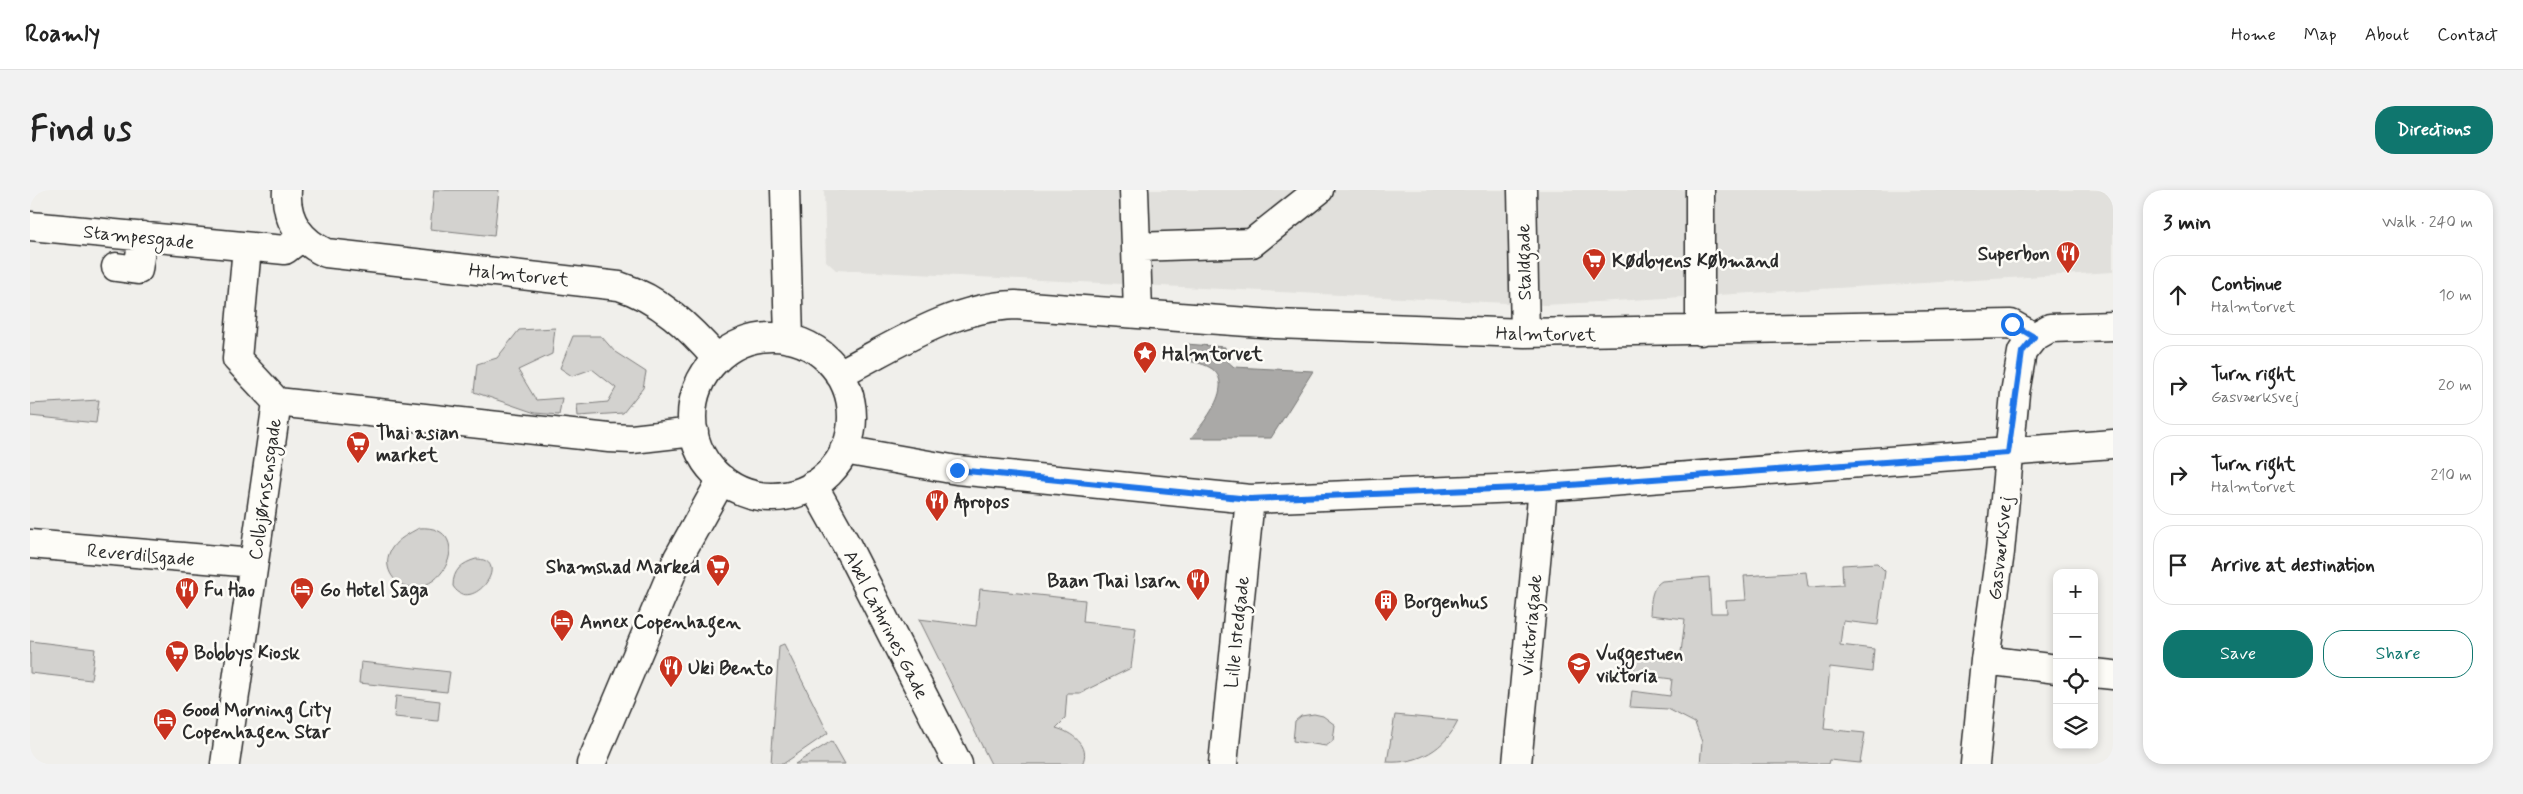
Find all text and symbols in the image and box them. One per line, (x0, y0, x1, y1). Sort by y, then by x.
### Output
text: Roamly (25, 19, 100, 50)
text: Home (2231, 23, 2276, 47)
text: Map (2304, 23, 2337, 47)
text: About (2365, 23, 2409, 47)
text: Contact (2437, 23, 2498, 47)
button: Directions (2375, 106, 2493, 154)
text: Find us (30, 107, 132, 153)
text: 3 min (2163, 209, 2211, 237)
text: Walk · 240 m (2382, 212, 2473, 233)
street label: Stampesgade (82, 219, 196, 258)
street label: Staldgade (1511, 223, 1541, 300)
restaurant icon: Superbon (2055, 240, 2081, 274)
place label: Superbon (1978, 242, 2050, 267)
supermarket icon: Kødbyens Købmand (1581, 247, 1607, 281)
place label: Kødbyens Købmand (1612, 249, 1779, 274)
street label: Halmtorvet (468, 258, 570, 293)
text: Continue (2211, 272, 2282, 297)
icon: ahead (2164, 281, 2192, 309)
text: 10 m (2439, 285, 2472, 306)
text: Halmtorvet (2211, 297, 2296, 318)
route start (2001, 313, 2024, 336)
street label: Halmtorvet (1495, 321, 1596, 348)
place icon: Halmtorvet (1132, 340, 1158, 374)
place label: Halmtorvet (1162, 342, 1263, 367)
text: Turn right (2211, 362, 2295, 387)
icon: right (2164, 371, 2192, 399)
text: 20 m (2438, 375, 2472, 396)
text: Gasværksvej (2211, 387, 2299, 408)
street label: Colbjørnsensgade (243, 417, 290, 562)
place label: Thai asian market (376, 421, 459, 468)
supermarket icon: Thai asian market (345, 430, 371, 464)
text: Turn right (2211, 452, 2295, 477)
route end (946, 459, 969, 482)
icon: right (2164, 461, 2192, 489)
text: 210 m (2431, 465, 2472, 486)
text: Halmtorvet (2211, 477, 2296, 498)
restaurant icon: Apropos (924, 488, 950, 522)
place label: Apropos (954, 490, 1010, 517)
street label: Gasværksvej (1983, 495, 2019, 602)
street label: Reverdilsgade (86, 538, 196, 574)
street label: Abel Cathrines Gade (837, 546, 934, 703)
icon: arrive (2164, 551, 2192, 579)
supermarket icon: Shamshad Marked (705, 553, 731, 587)
text: Arrive at destination (2211, 553, 2375, 578)
place label: Shamshad Marked (546, 555, 700, 580)
restaurant icon: Baan Thai Isarn (1185, 567, 1211, 601)
place label: Baan Thai Isarn (1047, 569, 1180, 594)
map controls (2053, 569, 2098, 749)
button: + (2053, 569, 2098, 614)
street label: Viktoriagade (1515, 573, 1551, 678)
street label: Lille Istedgade (1219, 575, 1259, 690)
restaurant icon: Fu Hao (174, 576, 200, 610)
hotel icon: Go Hotel Saga (289, 576, 315, 610)
place label: Fu Hao (204, 578, 255, 603)
place label: Go Hotel Saga (320, 578, 429, 606)
building icon: Borgenhus (1373, 588, 1399, 622)
place label: Borgenhus (1404, 590, 1488, 618)
hotel icon: Annex Copenhagen (549, 608, 575, 642)
place label: Annex Copenhagen (580, 610, 741, 638)
button: − (2053, 614, 2098, 659)
button: Save (2163, 630, 2313, 678)
button: Share (2323, 630, 2473, 678)
supermarket icon: Bobbys Kiosk (164, 639, 190, 673)
place label: Bobbys Kiosk (194, 641, 300, 667)
place label: Vuggestuen viktoria (1596, 642, 1684, 689)
school or university icon: Vuggestuen viktoria (1566, 651, 1592, 685)
restaurant icon: Uki Bento (658, 654, 684, 688)
place label: Uki Bento (688, 656, 773, 681)
button: locate (2053, 659, 2098, 704)
place label: Good Morning City Copenhagen Star (182, 698, 332, 748)
button: layers (2053, 704, 2098, 749)
hotel icon: Good Morning City Copenhagen Star (152, 707, 178, 741)

